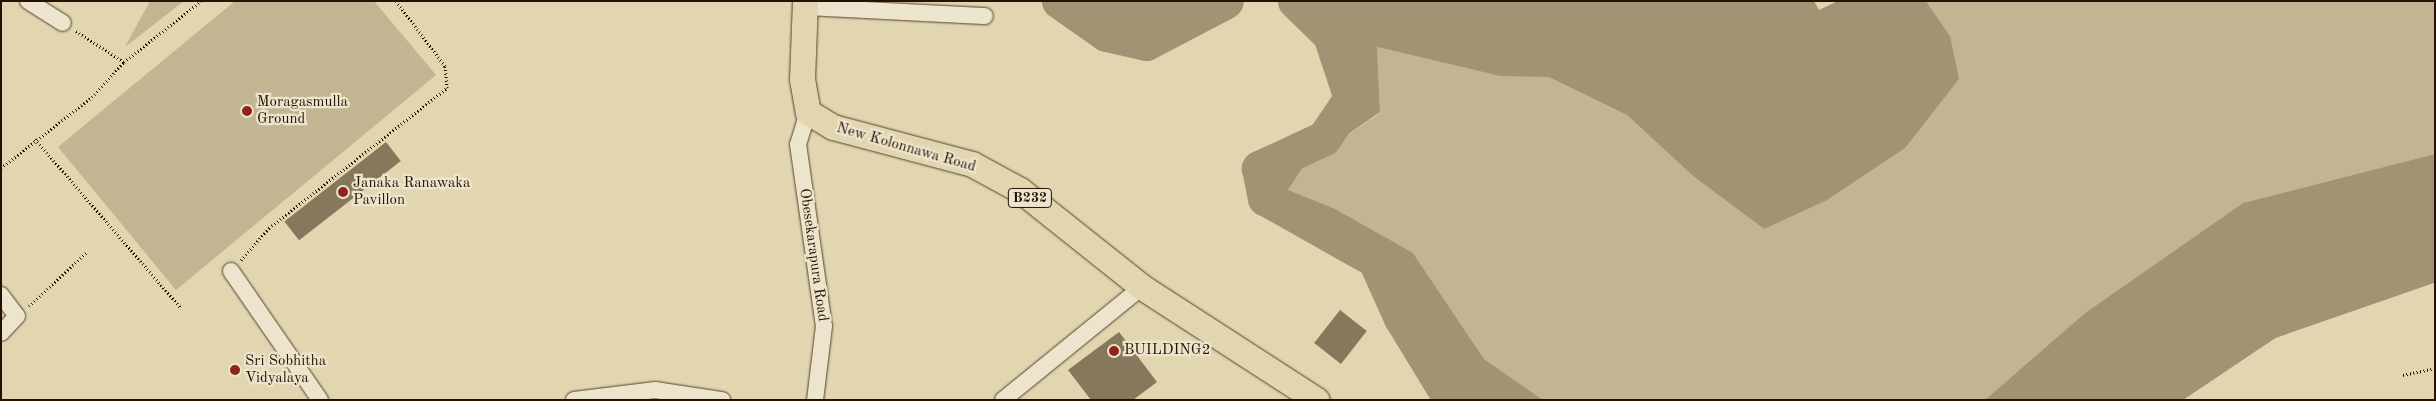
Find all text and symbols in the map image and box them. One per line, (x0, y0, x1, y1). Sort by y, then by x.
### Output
place label: Moragasmulla Ground (257, 93, 348, 128)
marker: Moragasmulla Ground (241, 105, 253, 117)
street label: New Kolonnawa Road (834, 120, 978, 176)
place label: Janaka Ranawaka Pavillon (353, 174, 471, 209)
marker: Janaka Ranawaka Pavillon (337, 186, 349, 198)
street label: Obesekarapura Road (795, 187, 831, 323)
road number: B232 (1008, 187, 1052, 210)
place label: BUILDING2 (1124, 342, 1210, 360)
marker: BUILDING2 (1108, 345, 1120, 357)
place label: Sri Sobhitha Vidyalaya (245, 352, 326, 387)
marker: Sri Sobhitha Vidyalaya (229, 364, 241, 376)

